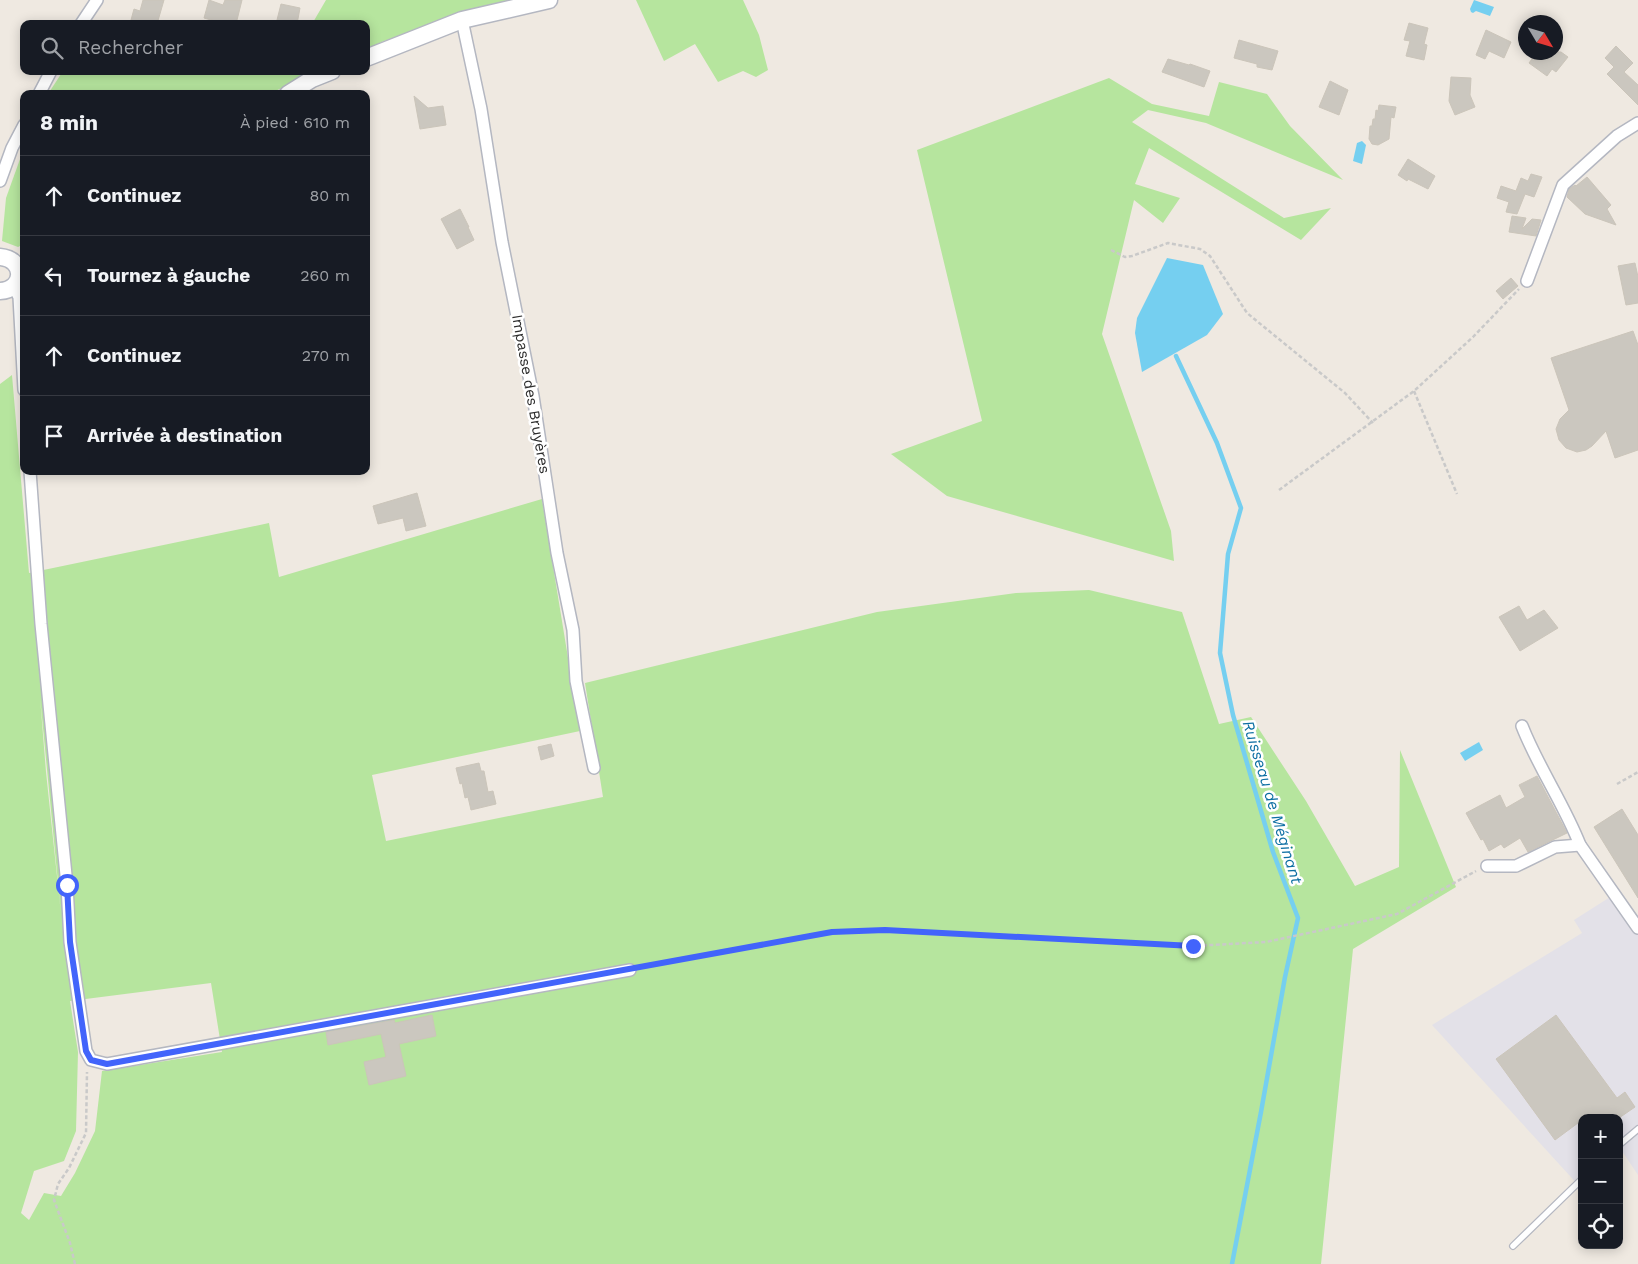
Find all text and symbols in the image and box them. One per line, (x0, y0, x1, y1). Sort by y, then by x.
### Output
north arrow (1518, 15, 1563, 60)
search box (20, 20, 370, 75)
icon: search (38, 34, 66, 62)
text: Rechercher (78, 36, 183, 59)
text: 8 min (40, 110, 98, 135)
text: À pied · 610 m (240, 113, 350, 132)
icon: ahead (40, 182, 68, 210)
text: Continuez (87, 184, 181, 207)
text: 80 m (309, 186, 350, 205)
icon: left (40, 262, 68, 290)
text: Tournez à gauche (87, 264, 250, 287)
text: 260 m (300, 266, 350, 285)
street label: Impasse des Bruyères (508, 313, 554, 475)
icon: ahead (40, 342, 68, 370)
text: Continuez (87, 344, 181, 367)
text: 270 m (302, 346, 350, 365)
icon: arrive (40, 422, 68, 450)
text: Arrivée à destination (87, 424, 282, 447)
water label: Ruisseau de Méginant (1239, 718, 1307, 887)
route start (56, 874, 79, 897)
route end (1182, 935, 1205, 958)
map controls (1578, 1114, 1623, 1249)
button: + (1578, 1114, 1623, 1159)
button: − (1578, 1159, 1623, 1204)
button: locate (1578, 1204, 1623, 1249)

